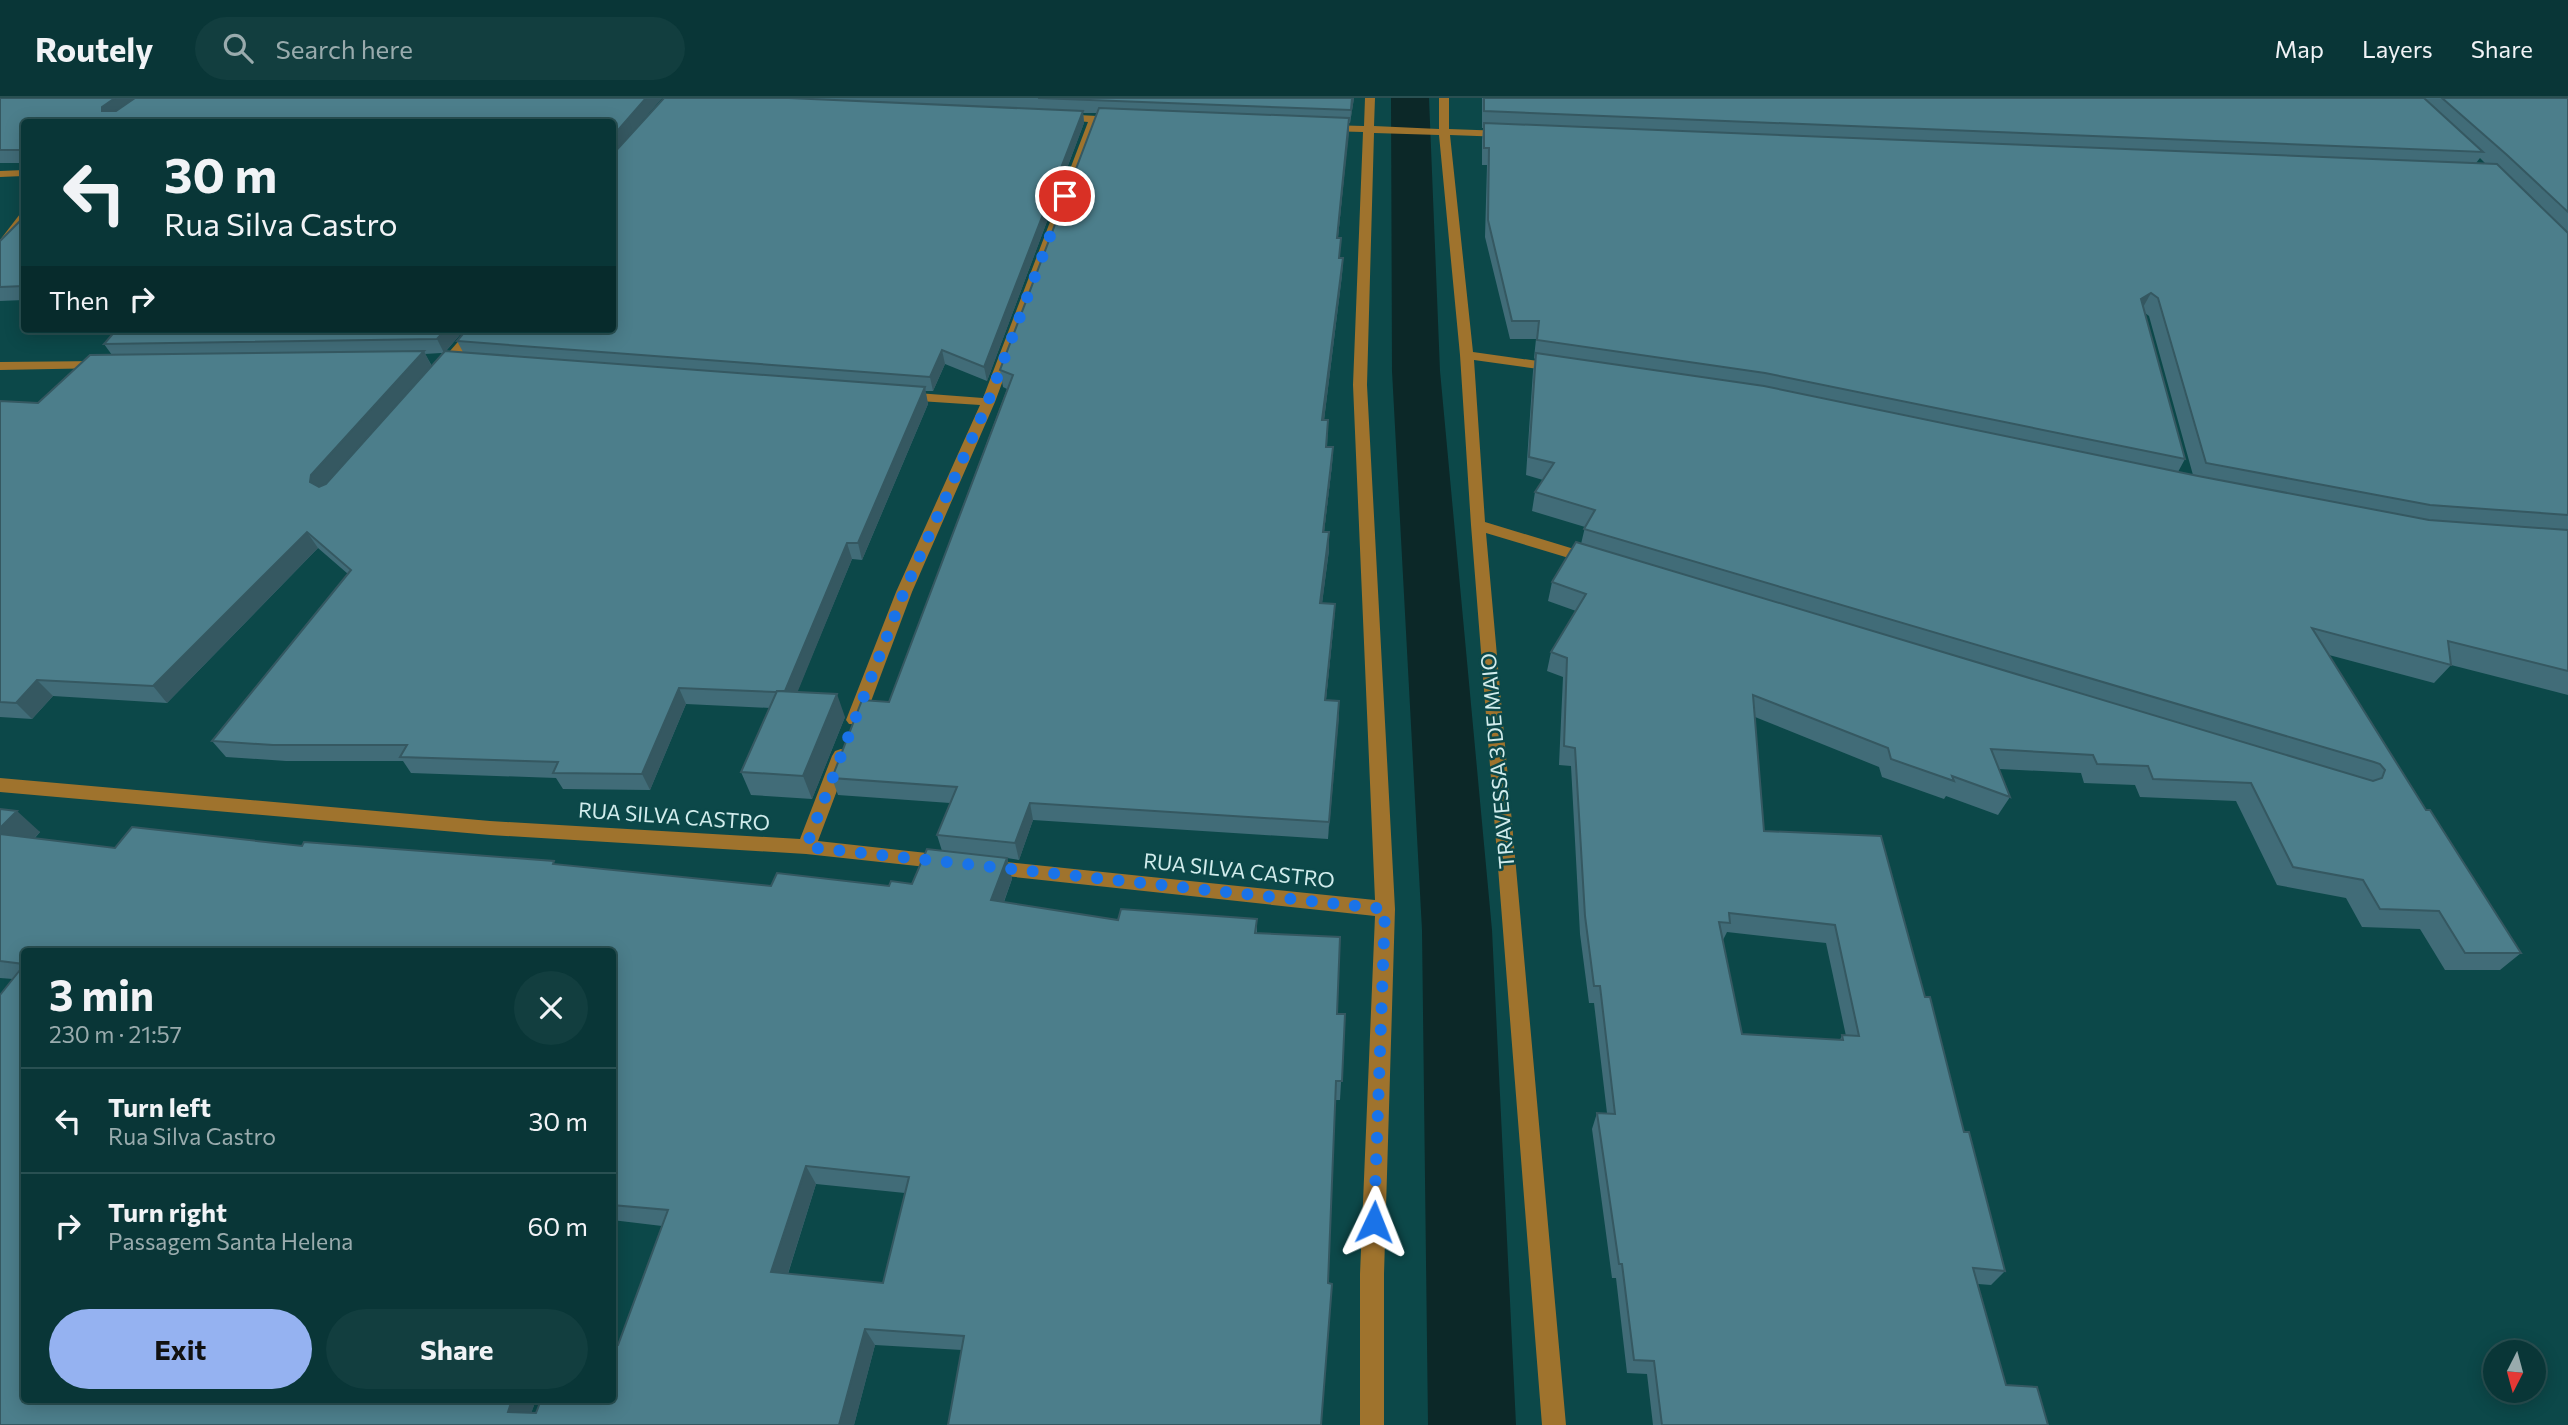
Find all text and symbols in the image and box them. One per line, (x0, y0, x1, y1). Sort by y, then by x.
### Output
search box (195, 17, 685, 80)
text: Routely (35, 28, 153, 69)
icon: search (219, 29, 257, 67)
text: Search here (275, 33, 413, 64)
text: Map (2275, 34, 2324, 63)
text: Layers (2362, 34, 2433, 63)
text: Share (2471, 34, 2533, 63)
text: 30 m (164, 143, 277, 203)
icon: left (49, 147, 140, 238)
pin (1035, 166, 1095, 226)
icon: arrive (1046, 177, 1084, 215)
text: Rua Silva Castro (164, 203, 398, 243)
icon: right (123, 280, 161, 318)
text: Then (49, 284, 109, 315)
street label: TRAVESSA 3 DE MAIO (1475, 652, 1518, 870)
street label: RUA SILVA CASTRO (577, 796, 771, 835)
street label: RUA SILVA CASTRO (1142, 847, 1336, 892)
text: 3 min (49, 968, 154, 1020)
button: close (514, 971, 588, 1045)
text: 230 m · 21:57 (49, 1020, 182, 1048)
text: Turn left (108, 1091, 211, 1122)
icon: left (49, 1102, 87, 1140)
text: 30 m (529, 1105, 588, 1136)
text: Rua Silva Castro (108, 1122, 276, 1150)
position arrow (1337, 1185, 1411, 1259)
text: Turn right (108, 1196, 227, 1227)
icon: right (49, 1207, 87, 1245)
text: 60 m (528, 1210, 588, 1241)
text: Passagem Santa Helena (108, 1227, 353, 1255)
button: Exit (49, 1309, 312, 1389)
button: Share (326, 1309, 588, 1389)
north arrow (2483, 1340, 2546, 1404)
map controls (2483, 1340, 2546, 1403)

